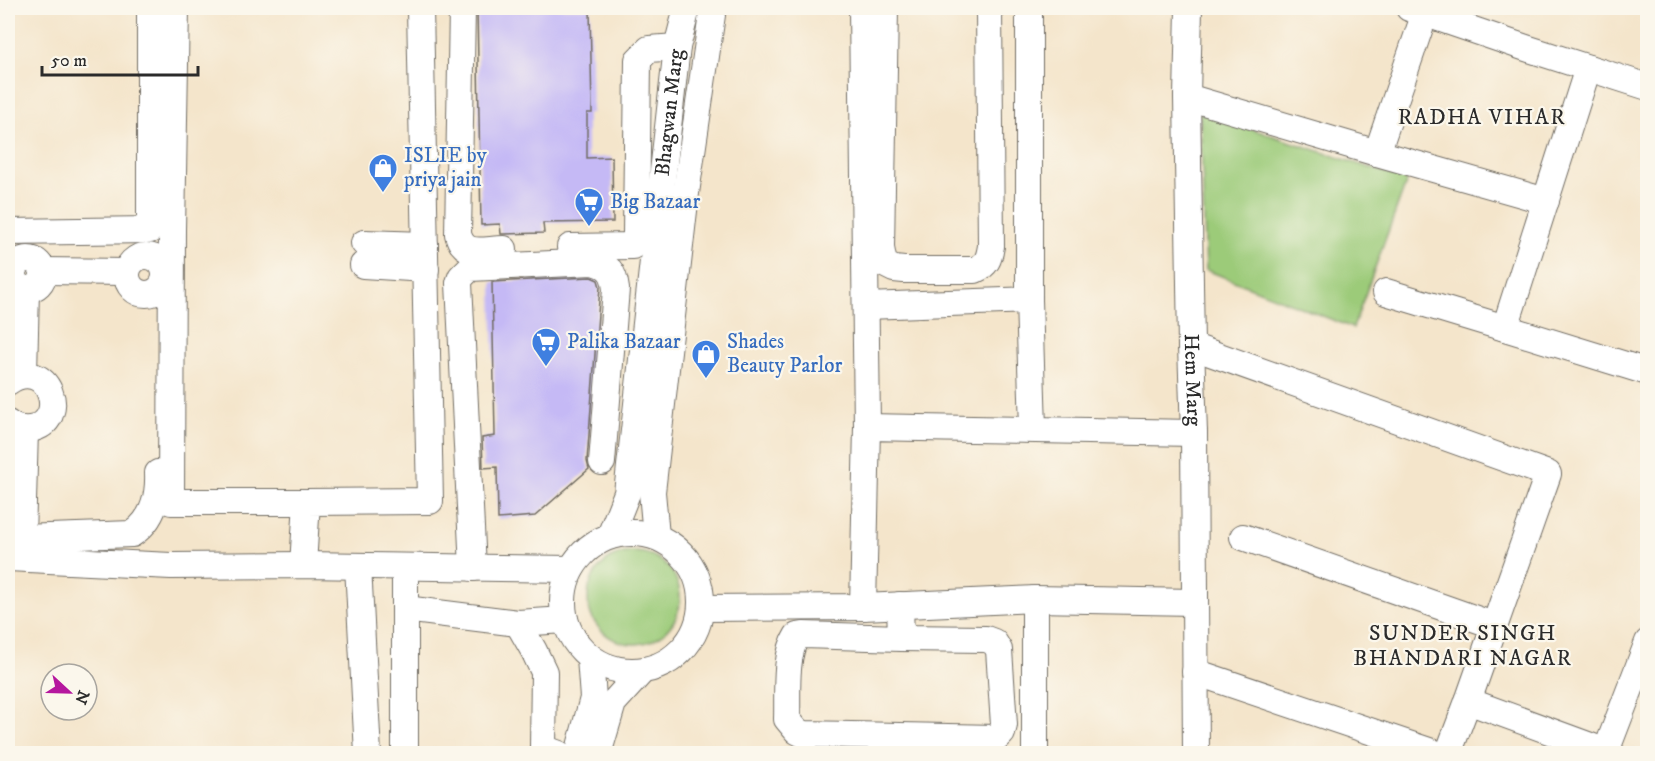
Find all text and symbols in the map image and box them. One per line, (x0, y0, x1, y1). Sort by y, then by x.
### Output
scale bar (42, 39, 198, 77)
street label: Bhagwan Marg (650, 47, 690, 178)
text: 50 m (51, 50, 87, 72)
district label: RADHA VIHAR (1398, 104, 1566, 131)
place label: ISLIE by priya jain (403, 143, 488, 193)
shop icon: ISLIE by priya jain (367, 152, 399, 194)
supermarket icon: Big Bazaar (573, 186, 605, 228)
place label: Big Bazaar (610, 189, 700, 215)
supermarket icon: Palika Bazaar (530, 326, 562, 368)
place label: Palika Bazaar (567, 329, 681, 355)
place label: Shades Beauty Parlor (727, 329, 842, 379)
street label: Hem Marg (1178, 333, 1207, 427)
shop icon: Shades Beauty Parlor (690, 338, 722, 380)
district label: SUNDER SINGH BHANDARI NAGAR (1353, 620, 1573, 672)
north arrow (39, 662, 99, 722)
text: N (70, 687, 94, 707)

